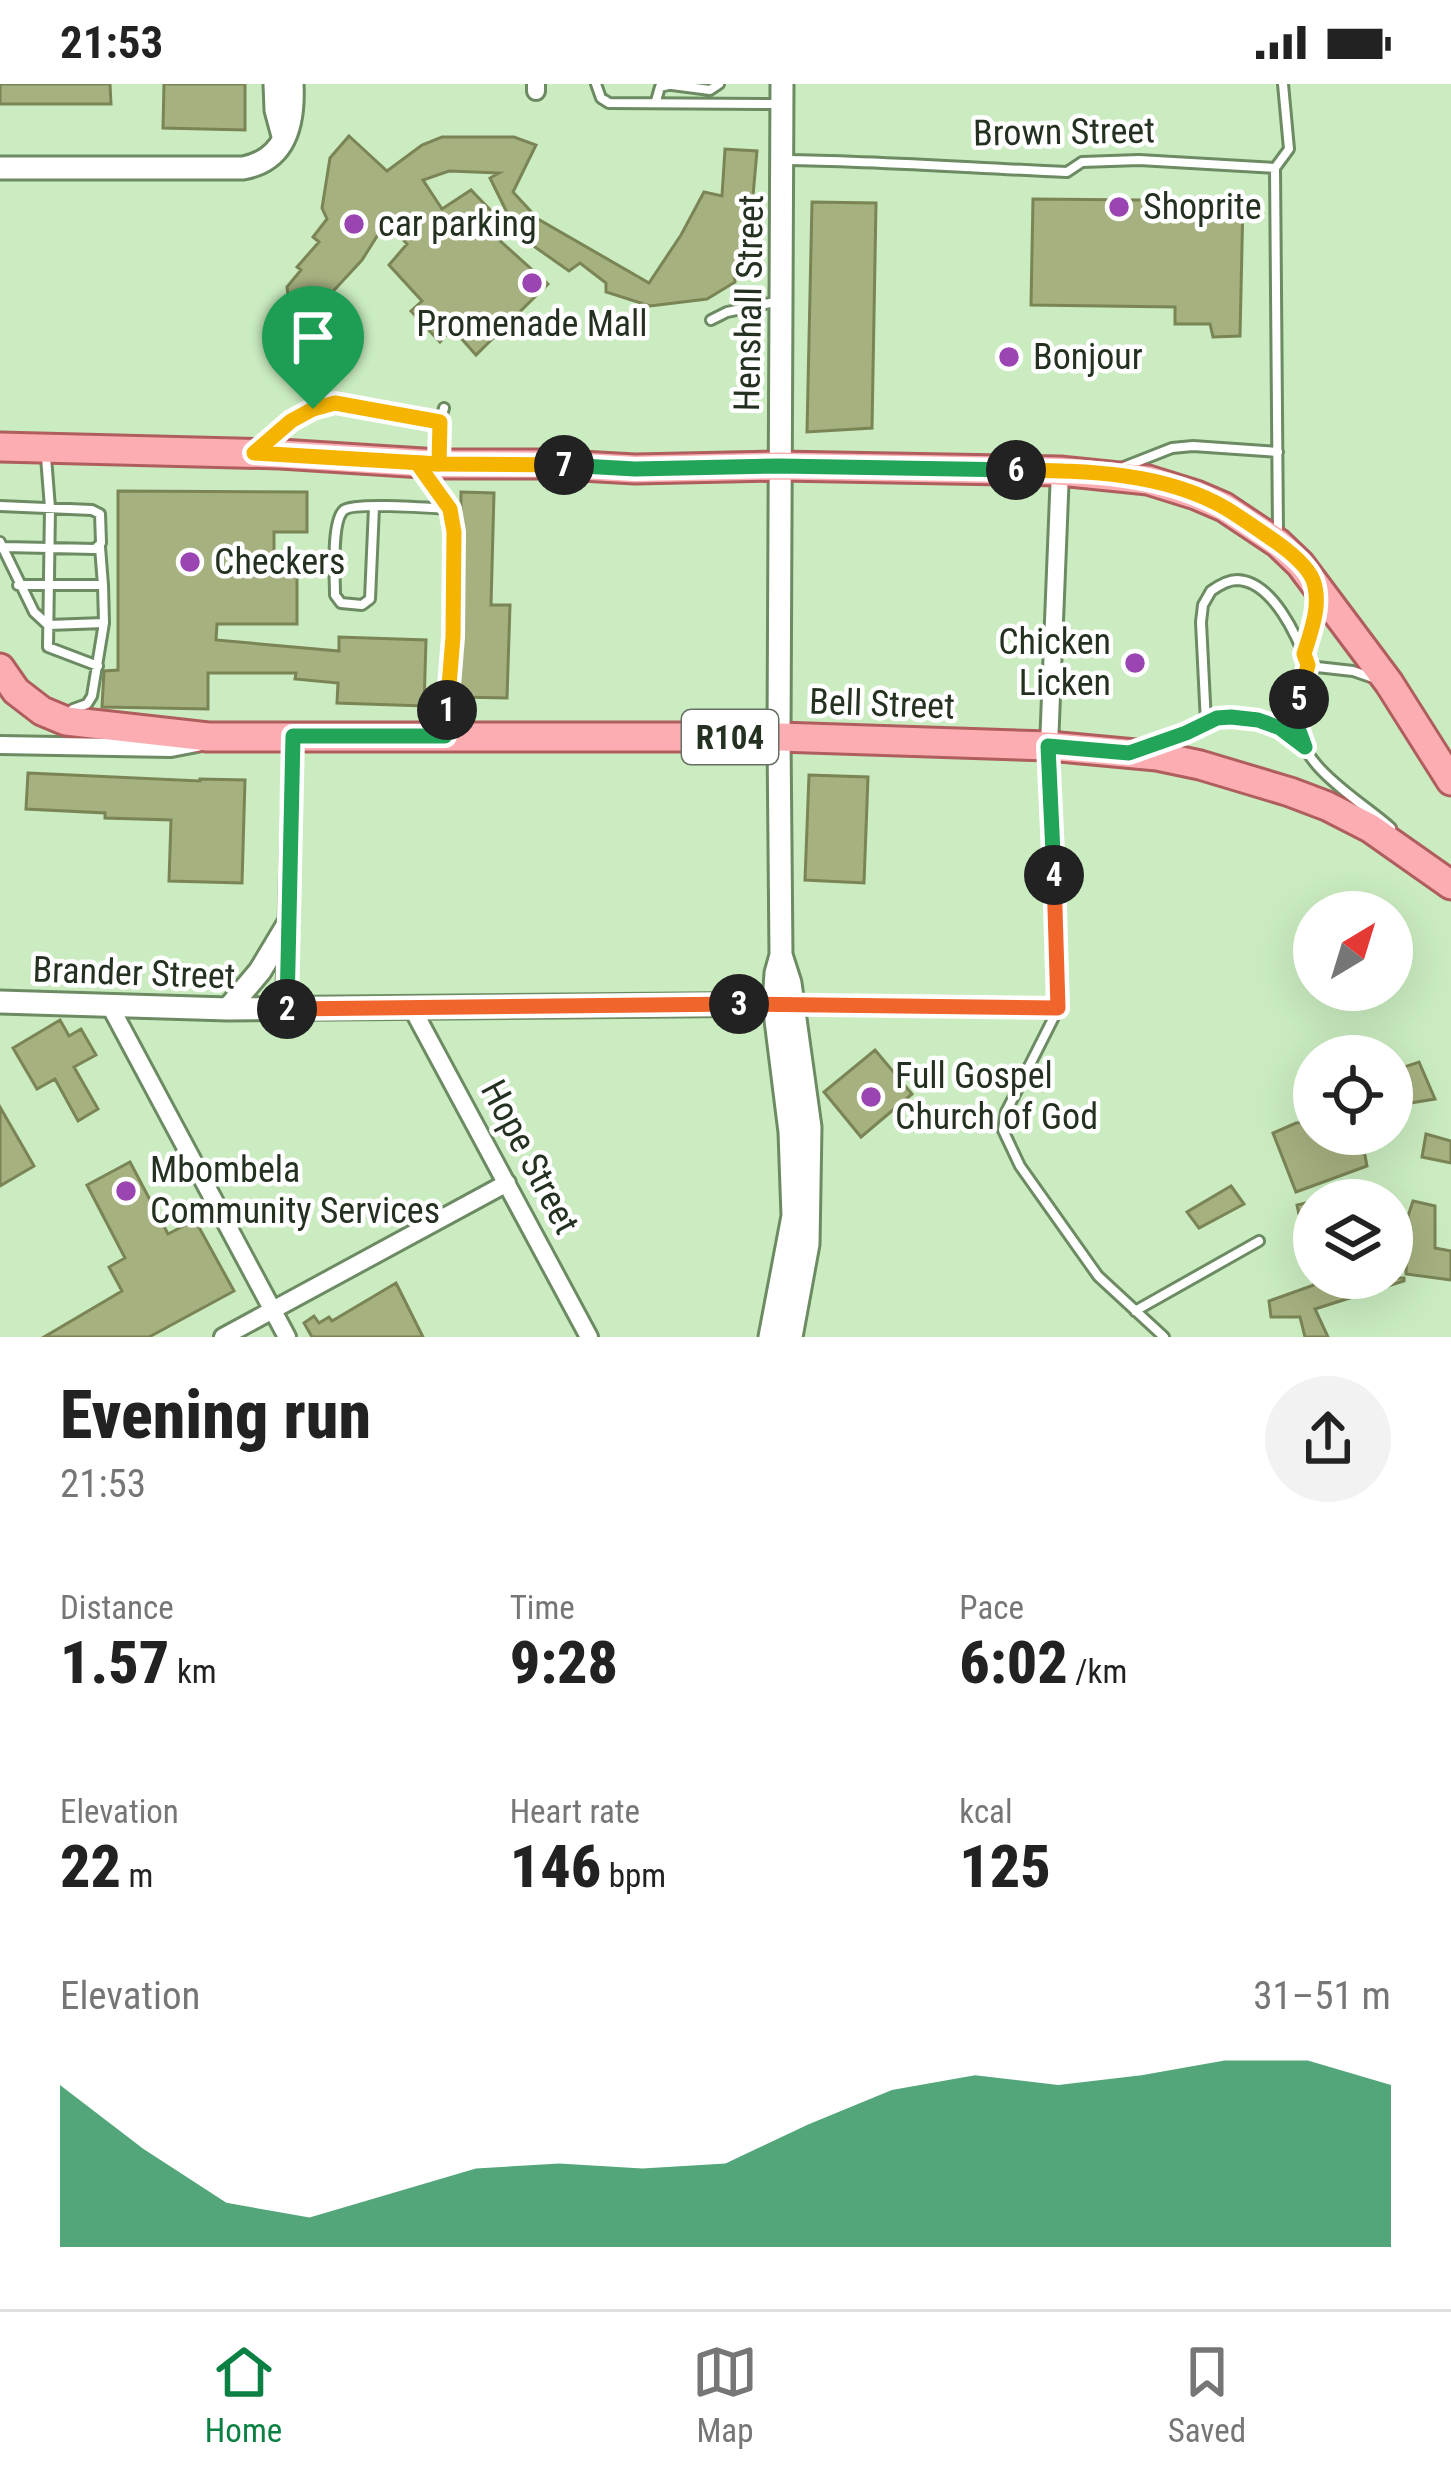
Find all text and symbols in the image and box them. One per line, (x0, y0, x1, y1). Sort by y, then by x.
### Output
text: 21:53 (60, 16, 163, 69)
street label: Brown Street (973, 109, 1155, 155)
place label: Shoprite (1143, 186, 1262, 228)
street label: Henshall Street (726, 194, 772, 412)
marker: Shoprite (1106, 194, 1132, 220)
place label: car parking (378, 203, 537, 245)
marker: car parking (341, 211, 367, 237)
marker: Promenade Mall (519, 270, 545, 296)
pin (262, 286, 364, 409)
place label: Promenade Mall (416, 303, 648, 345)
icon: arrive (280, 304, 346, 370)
place label: Bonjour (1033, 336, 1143, 378)
marker: Bonjour (996, 344, 1022, 370)
pin: 7 (534, 435, 594, 495)
pin: 6 (986, 440, 1046, 500)
text: 7 (556, 445, 572, 484)
text: 6 (1008, 450, 1024, 489)
place label: Checkers (214, 541, 345, 583)
marker: Checkers (177, 549, 203, 575)
place label: Chicken Licken (998, 621, 1111, 704)
marker: Chicken Licken (1122, 650, 1148, 676)
pin: 5 (1269, 669, 1329, 729)
text: 5 (1291, 679, 1307, 718)
pin: 1 (417, 680, 477, 740)
street label: Bell Street (808, 680, 956, 728)
text: 1 (439, 690, 455, 729)
road number: R104 (682, 710, 778, 764)
pin: 4 (1024, 845, 1084, 905)
text: 4 (1046, 855, 1062, 894)
north arrow (1293, 891, 1413, 1011)
map controls (1293, 891, 1413, 1299)
street label: Brander Street (32, 948, 236, 998)
pin: 3 (709, 974, 769, 1034)
pin: 2 (257, 979, 317, 1039)
text: 3 (731, 984, 747, 1023)
text: 2 (279, 989, 295, 1028)
button: locate (1293, 1035, 1413, 1155)
place label: Full Gospel Church of God (895, 1055, 1098, 1138)
street label: Hope Street (472, 1073, 588, 1241)
marker: Full Gospel Church of God (858, 1084, 884, 1110)
place label: Mbombela Community Services (150, 1149, 440, 1232)
marker: Mbombela Community Services (113, 1178, 139, 1204)
button: layers (1293, 1179, 1413, 1299)
button: share (1265, 1376, 1391, 1502)
text: Evening run (60, 1377, 371, 1454)
text: 21:53 (60, 1461, 146, 1507)
text: Distance (60, 1588, 174, 1627)
text: Time (510, 1588, 575, 1627)
text: Pace (959, 1588, 1024, 1627)
text: 1.57 (60, 1627, 169, 1698)
text: 9:28 (510, 1627, 618, 1698)
text: 6:02 (959, 1627, 1068, 1698)
text: km (169, 1652, 217, 1691)
text: /km (1068, 1652, 1127, 1691)
text: Elevation (60, 1792, 179, 1831)
text: Heart rate (510, 1792, 640, 1831)
text: kcal (959, 1792, 1013, 1831)
text: 22 (60, 1831, 121, 1902)
text: 146 (510, 1831, 601, 1902)
text: 125 (959, 1831, 1051, 1902)
text: m (121, 1856, 153, 1895)
text: bpm (601, 1856, 666, 1895)
text: Elevation (60, 1973, 200, 2019)
text: 31–51 m (1253, 1973, 1391, 2019)
tab: Home (205, 2339, 282, 2450)
tab: Map (692, 2339, 758, 2450)
tab: Saved (1168, 2339, 1246, 2450)

